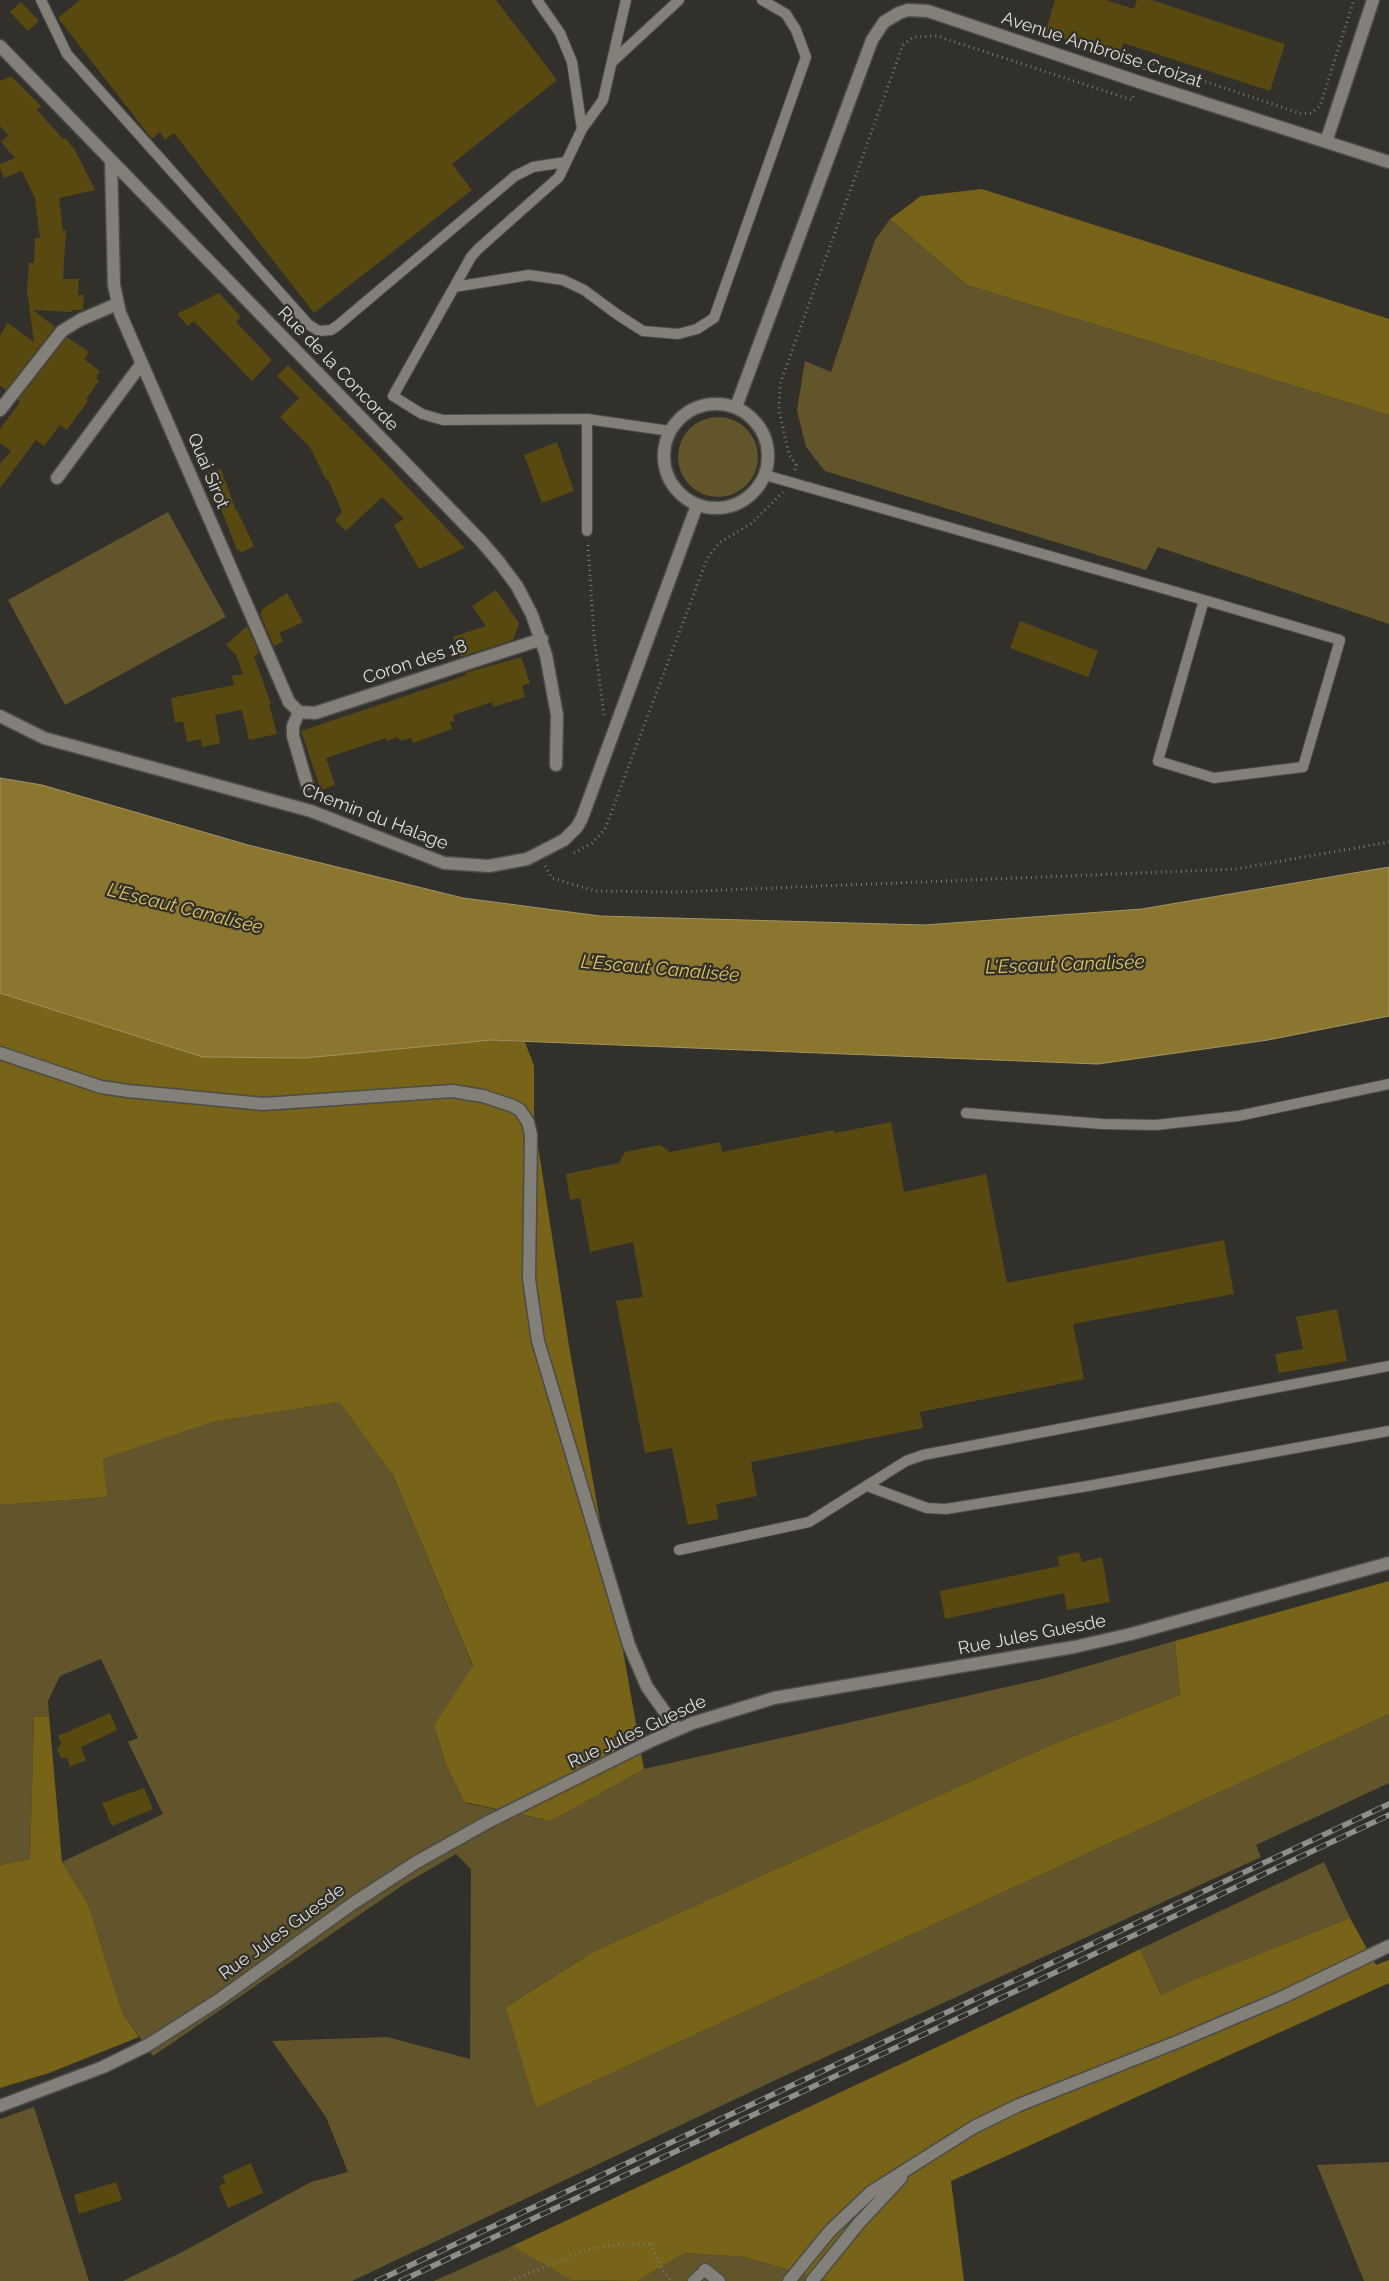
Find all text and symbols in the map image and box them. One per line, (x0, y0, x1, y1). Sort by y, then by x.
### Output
street label: Avenue Ambroise Croizat (999, 7, 1205, 93)
street label: Rue de la Concorde (273, 302, 403, 436)
street label: Quai Sirot (182, 430, 234, 512)
street label: Coron des 18 (360, 635, 470, 689)
street label: Chemin du Halage (299, 779, 451, 855)
water label: L'Escaut Canalisée (105, 879, 265, 939)
water label: L'Escaut Canalisée (580, 951, 740, 987)
water label: L'Escaut Canalisée (985, 951, 1145, 979)
street label: Rue Jules Guesde (956, 1610, 1108, 1660)
street label: Rue Jules Guesde (564, 1691, 710, 1773)
street label: Rue Jules Guesde (215, 1879, 349, 1985)

